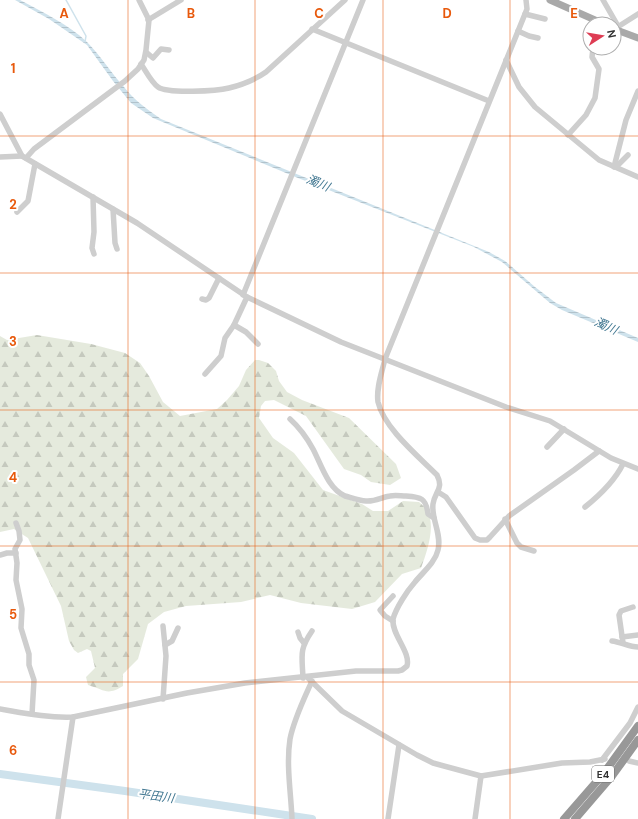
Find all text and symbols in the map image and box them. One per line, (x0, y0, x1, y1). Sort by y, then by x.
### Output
text: A (59, 5, 69, 22)
text: B (187, 5, 195, 22)
text: C (314, 5, 324, 22)
text: D (442, 5, 452, 22)
text: E (570, 5, 578, 22)
north arrow (582, 16, 622, 56)
text: N (604, 29, 619, 39)
text: 1 (11, 60, 15, 77)
water label: 濁川 (304, 171, 334, 196)
text: 2 (9, 196, 17, 213)
water label: 濁川 (592, 314, 622, 339)
text: 3 (9, 333, 17, 350)
text: 4 (9, 469, 17, 486)
text: 5 (9, 606, 17, 623)
text: 6 (9, 742, 17, 759)
road number: E4 (592, 766, 614, 782)
water label: 平田川 (137, 786, 177, 807)

